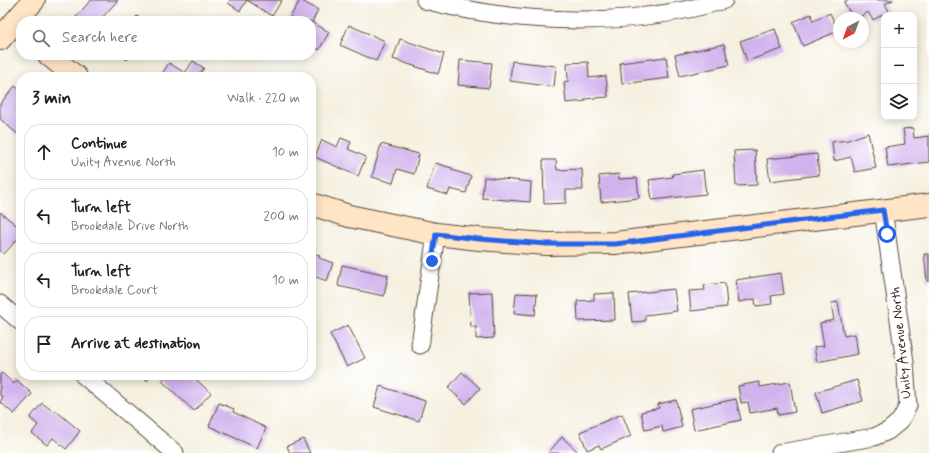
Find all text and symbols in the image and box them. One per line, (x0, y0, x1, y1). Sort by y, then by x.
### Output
north arrow (833, 12, 869, 48)
map controls (881, 12, 917, 120)
button: + (881, 12, 917, 48)
search box (16, 16, 316, 60)
icon: search (30, 27, 52, 49)
text: Search here (62, 28, 138, 48)
button: − (881, 48, 917, 84)
button: layers (881, 84, 917, 120)
text: 3 min (32, 87, 71, 109)
text: Walk · 220 m (227, 90, 300, 107)
text: Continue (71, 134, 127, 154)
icon: ahead (33, 141, 55, 163)
text: 10 m (272, 144, 299, 161)
text: Unity Avenue North (71, 154, 176, 171)
text: Turn left (71, 198, 131, 218)
icon: left (33, 205, 55, 227)
text: 200 m (264, 208, 299, 225)
text: Brookdale Drive North (71, 218, 189, 235)
route start (878, 225, 896, 243)
route end (423, 252, 441, 270)
text: Turn left (71, 262, 131, 282)
icon: left (33, 269, 55, 291)
text: 10 m (272, 272, 299, 289)
text: Brookdale Court (71, 282, 158, 299)
street label: Unity Avenue North (886, 286, 916, 400)
icon: arrive (33, 333, 55, 355)
text: Arrive at destination (71, 334, 200, 354)

